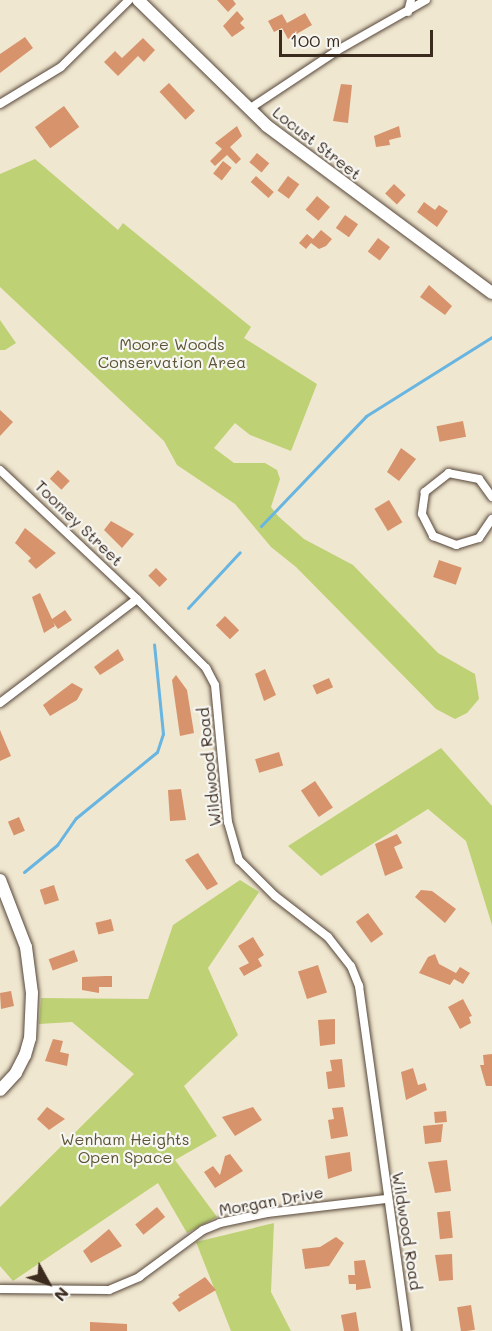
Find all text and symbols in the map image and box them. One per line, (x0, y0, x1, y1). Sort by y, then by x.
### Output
scale bar (282, 18, 436, 56)
text: 100 m (290, 28, 340, 52)
street label: Locust Street (269, 103, 365, 183)
park label: Moore Woods Conservation Area (98, 334, 246, 372)
street label: Toomey Street (31, 476, 127, 570)
street label: Wildwood Road (193, 707, 225, 827)
park label: Wenham Heights Open Space (60, 1129, 190, 1167)
street label: Wildwood Road (388, 1170, 426, 1292)
street label: Morgan Drive (217, 1182, 325, 1220)
north arrow (18, 1253, 78, 1313)
text: N (50, 1283, 74, 1306)

